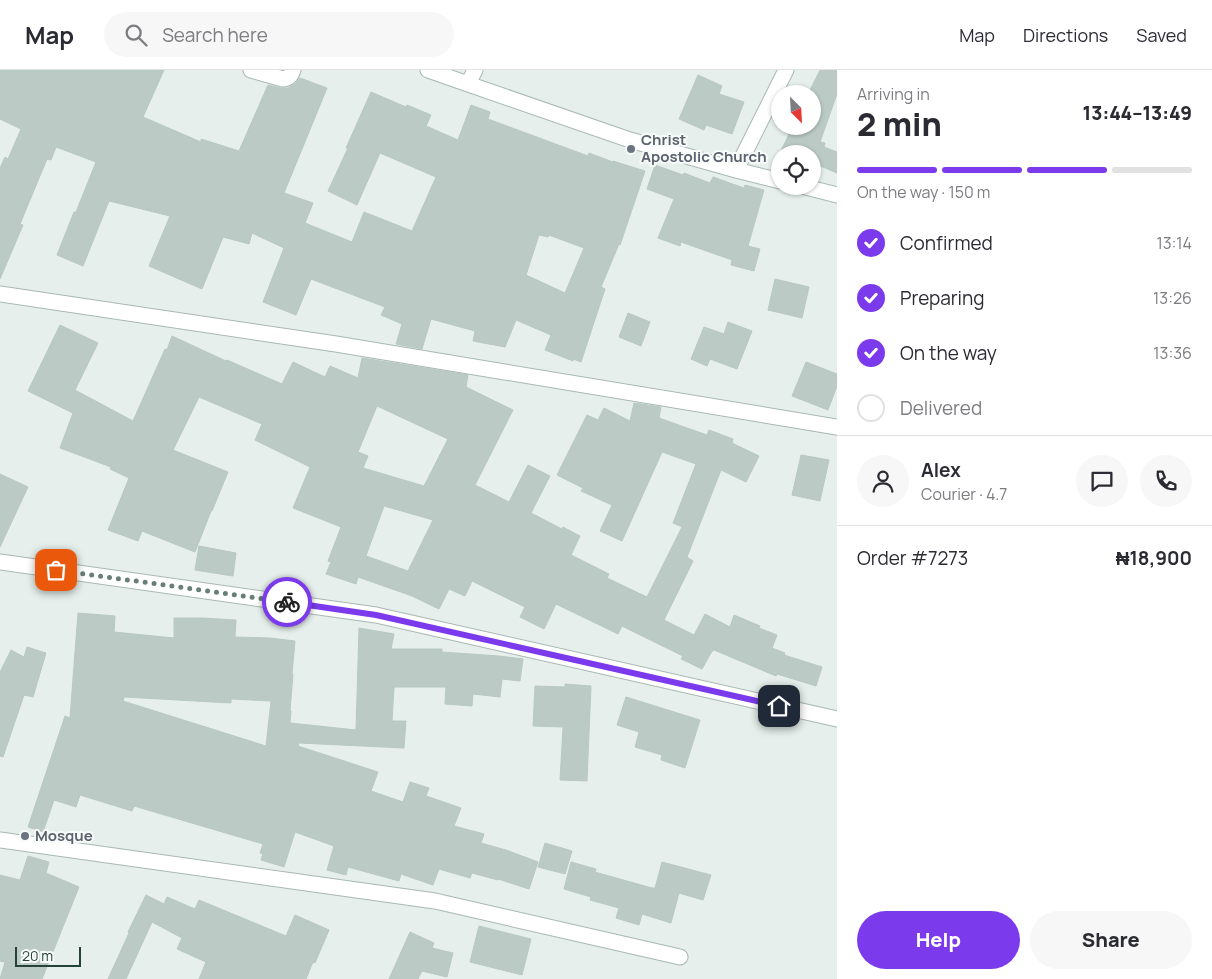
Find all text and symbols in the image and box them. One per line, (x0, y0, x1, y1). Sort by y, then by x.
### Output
search box (104, 12, 454, 57)
text: Map (25, 18, 74, 51)
icon: search (122, 21, 150, 49)
text: Search here (162, 22, 268, 48)
text: Map (959, 23, 995, 47)
text: Directions (1023, 23, 1108, 47)
text: Saved (1136, 23, 1187, 47)
text: Arriving in (857, 83, 930, 105)
north arrow (771, 85, 821, 135)
map controls (771, 85, 821, 195)
text: 13:44–13:49 (1083, 100, 1192, 126)
text: 2 min (857, 102, 942, 146)
place label: Christ Apostolic Church (641, 129, 767, 167)
marker: Christ Apostolic Church (625, 143, 637, 155)
button: locate (771, 145, 821, 195)
text: On the way · 150 m (857, 181, 990, 203)
icon: check (857, 229, 885, 257)
text: Confirmed (900, 230, 993, 256)
text: 13:14 (1156, 232, 1192, 254)
icon: check (857, 284, 885, 312)
text: Preparing (900, 285, 985, 311)
text: 13:26 (1153, 287, 1192, 309)
icon: check (857, 339, 885, 367)
text: On the way (900, 340, 997, 366)
text: 13:36 (1153, 342, 1192, 364)
text: Delivered (900, 395, 982, 421)
button: person (857, 455, 909, 507)
button: chat (1076, 455, 1128, 507)
button: phone (1140, 455, 1192, 507)
text: Alex (921, 457, 961, 483)
text: Courier · 4.7 (921, 483, 1007, 505)
text: Order #7273 (857, 545, 968, 571)
text: ₦18,900 (1116, 545, 1192, 571)
pin (35, 549, 77, 591)
icon: bag (42, 556, 70, 584)
courier (262, 577, 312, 627)
icon: bike (273, 588, 301, 616)
pin (758, 685, 800, 727)
icon: home (765, 692, 793, 720)
place label: Mosque (35, 825, 93, 846)
marker: Mosque (19, 830, 31, 842)
button: Help (857, 911, 1020, 969)
button: Share (1030, 911, 1192, 969)
scale bar (15, 944, 81, 967)
text: 20 m (22, 946, 53, 965)

